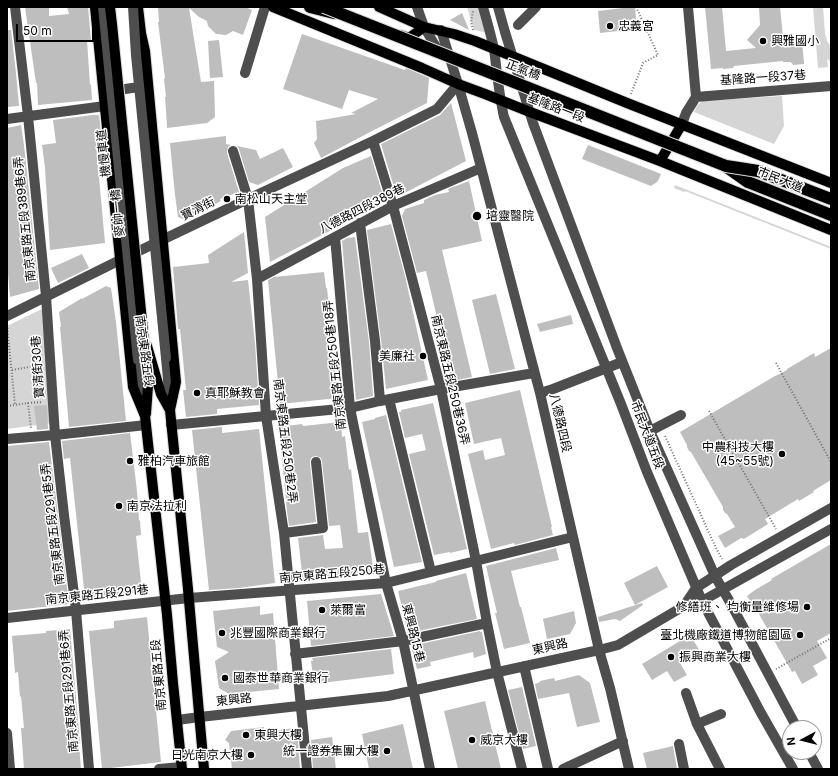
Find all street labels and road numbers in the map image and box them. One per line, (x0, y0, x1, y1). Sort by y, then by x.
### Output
street label: 正氣橋 (504, 57, 542, 83)
street label: 基隆路一段37巷 (720, 68, 806, 88)
street label: 基隆路一段 (525, 91, 587, 125)
street label: 機慢車道 (94, 128, 114, 178)
street label: 南京東路五段389巷6弄 (11, 156, 39, 282)
street label: 市民大道 (755, 164, 805, 196)
street label: 八德路四段389巷 (317, 181, 407, 237)
street label: 麥帥一橋 (108, 188, 128, 238)
street label: 寶清街 (179, 195, 217, 223)
street label: 南京東路五段250巷18弄 (321, 299, 349, 431)
street label: 南京東路五段 (132, 314, 156, 388)
street label: 南京東路五段250巷36弄 (428, 314, 472, 446)
street label: 寶清街30巷 (29, 335, 47, 399)
street label: 南京東路五段250巷2弄 (270, 378, 300, 504)
street label: 八德路四段 (546, 392, 574, 454)
street label: 市民大道五段 (627, 399, 667, 471)
street label: 南京東路五段291巷5弄 (38, 462, 68, 586)
street label: 南京東路五段250巷 (278, 562, 386, 586)
street label: 南京東路五段291巷 (45, 582, 149, 608)
street label: 東興路15巷 (399, 602, 427, 664)
street label: 南京東路五段291巷6弄 (56, 629, 82, 753)
street label: 東興路 (531, 636, 569, 658)
street label: 南京東路五段 (149, 639, 169, 711)
street label: 東興路 (215, 691, 253, 709)

